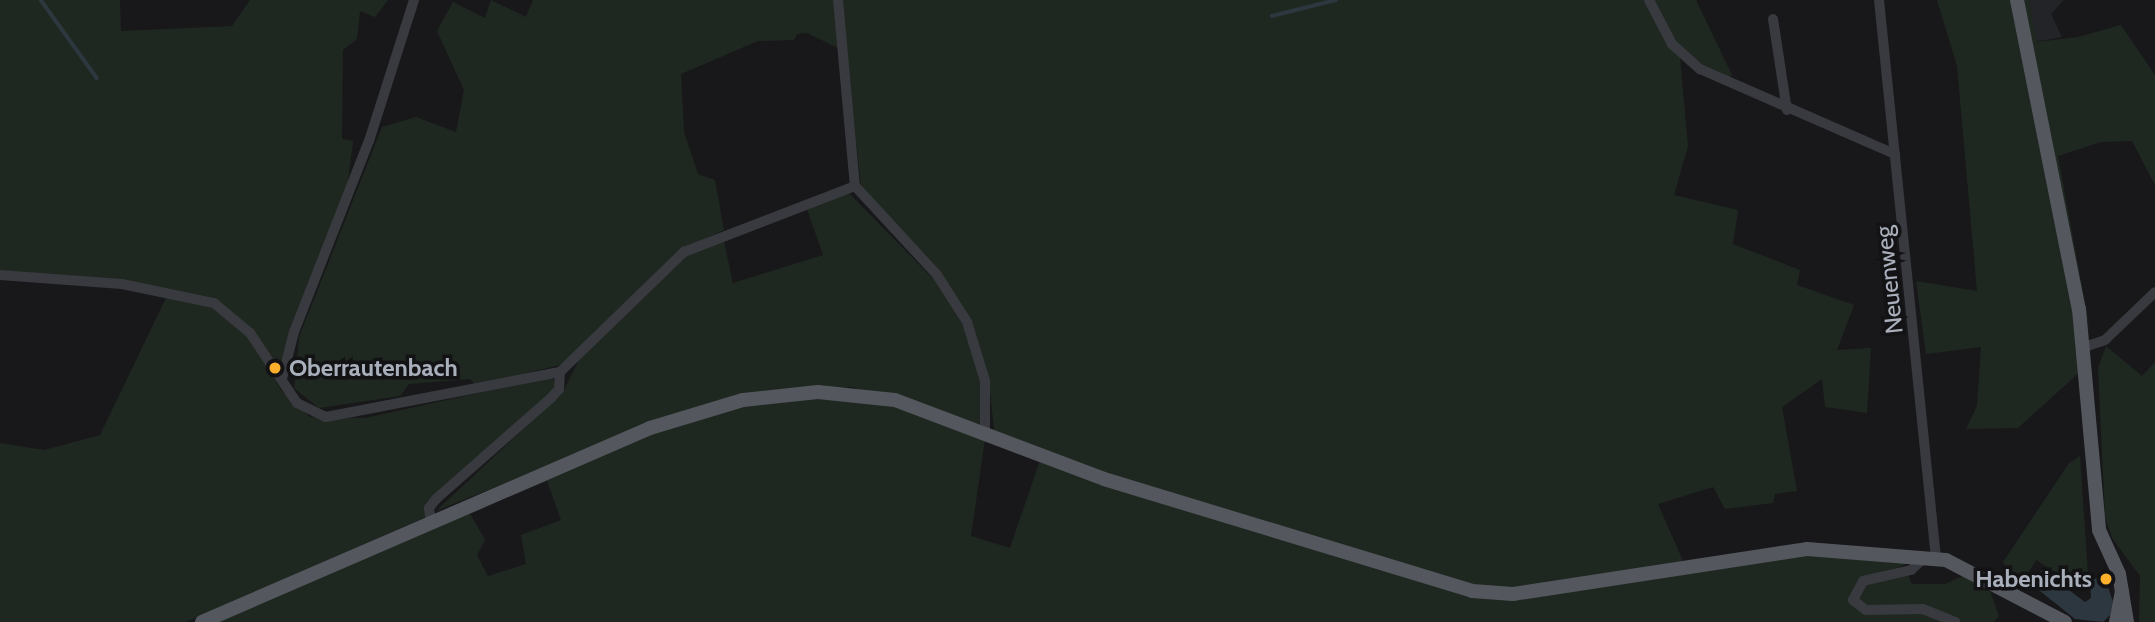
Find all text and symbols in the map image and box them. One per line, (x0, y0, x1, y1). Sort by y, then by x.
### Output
street label: Neuenweg (1869, 225, 1909, 335)
place label: Oberrautenbach (289, 354, 458, 382)
marker: Oberrautenbach (267, 360, 283, 376)
place label: Habenichts (1975, 565, 2092, 593)
marker: Habenichts (2098, 571, 2114, 587)

